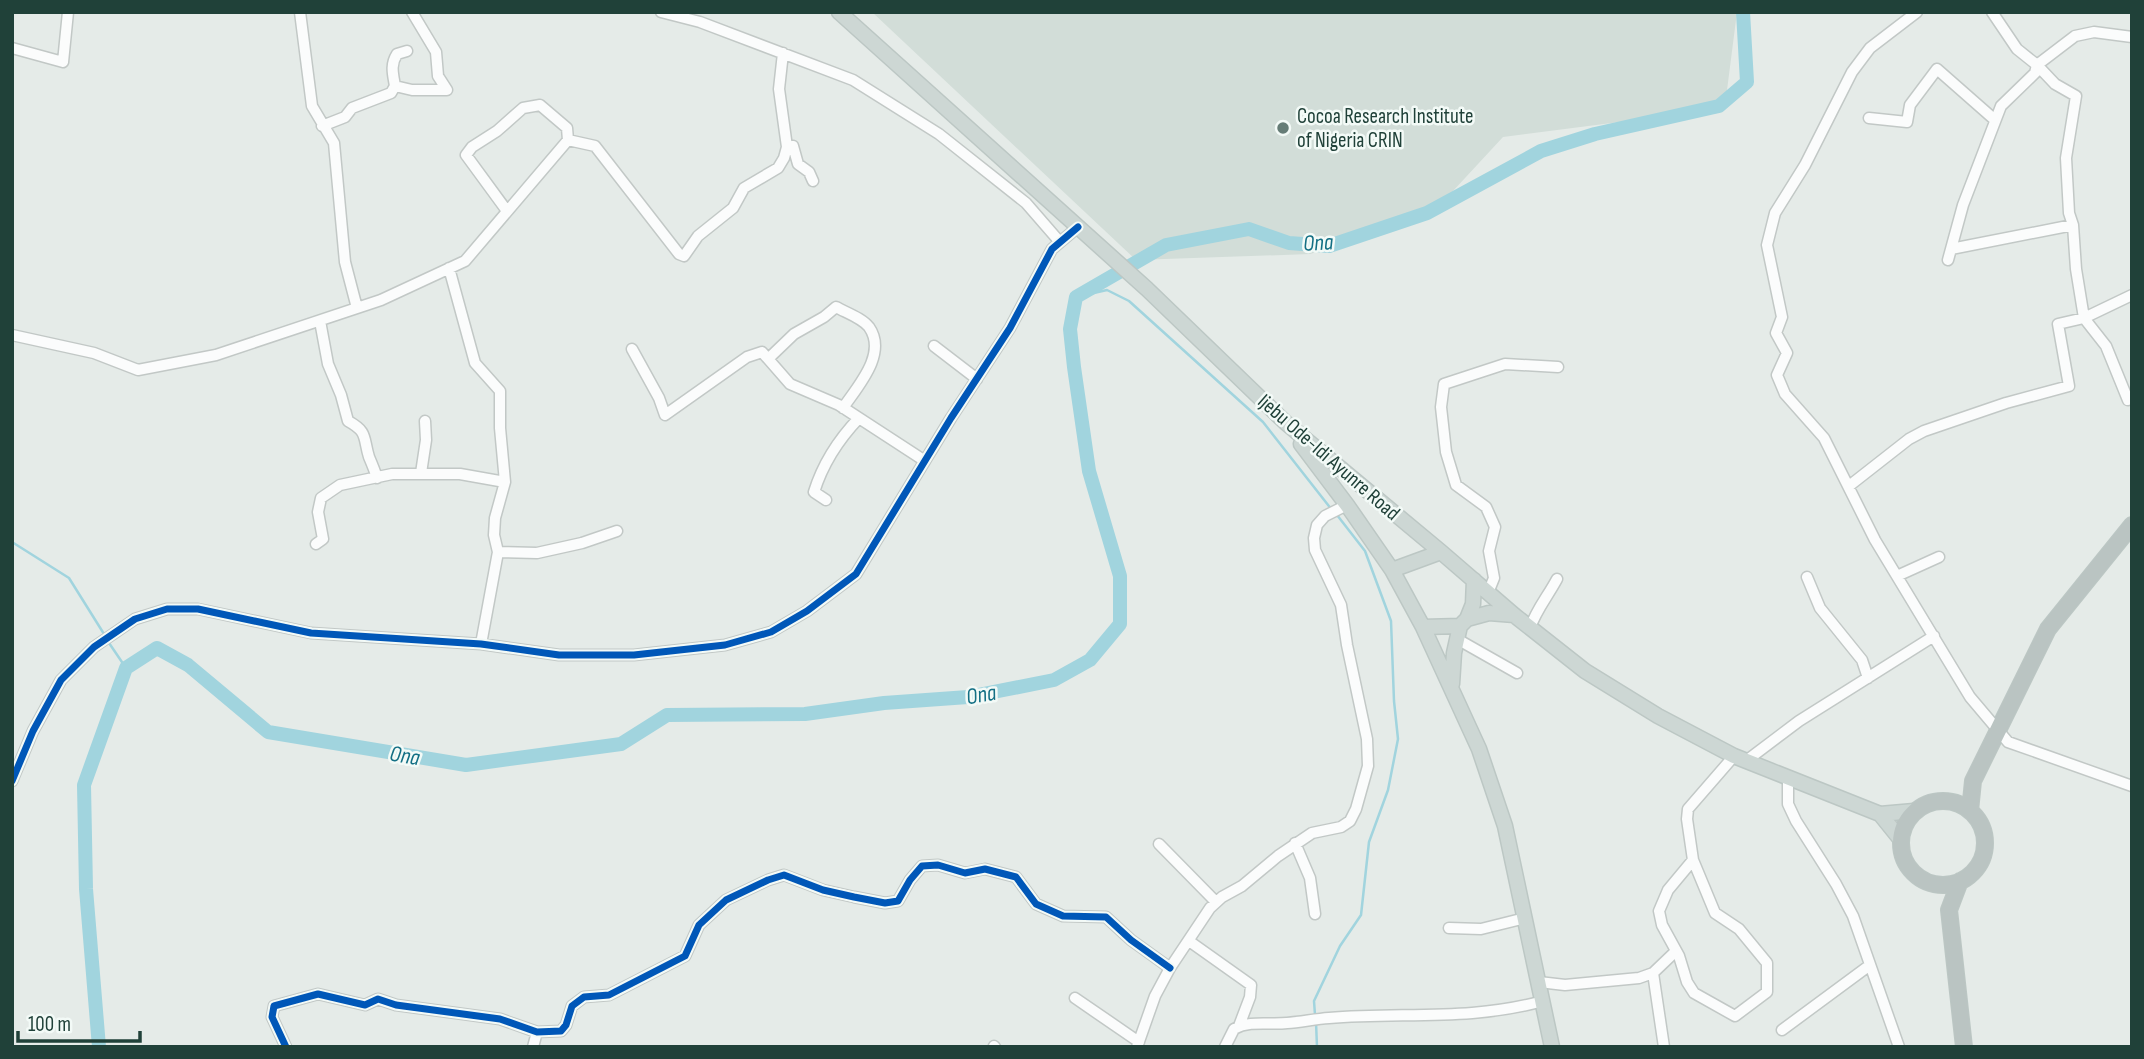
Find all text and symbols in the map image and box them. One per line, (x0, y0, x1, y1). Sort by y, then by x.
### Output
place label: Cocoa Research Institute of Nigeria CRIN (1297, 104, 1473, 153)
marker: Cocoa Research Institute of Nigeria CRIN (1275, 120, 1291, 136)
water label: Ona (1302, 228, 1334, 258)
street label: Ijebu Ode-Idi Ayunre Road (1253, 389, 1405, 526)
water label: Ona (964, 678, 999, 711)
water label: Ona (388, 740, 423, 773)
scale bar (18, 1000, 140, 1044)
text: 100 m (28, 1012, 71, 1037)

